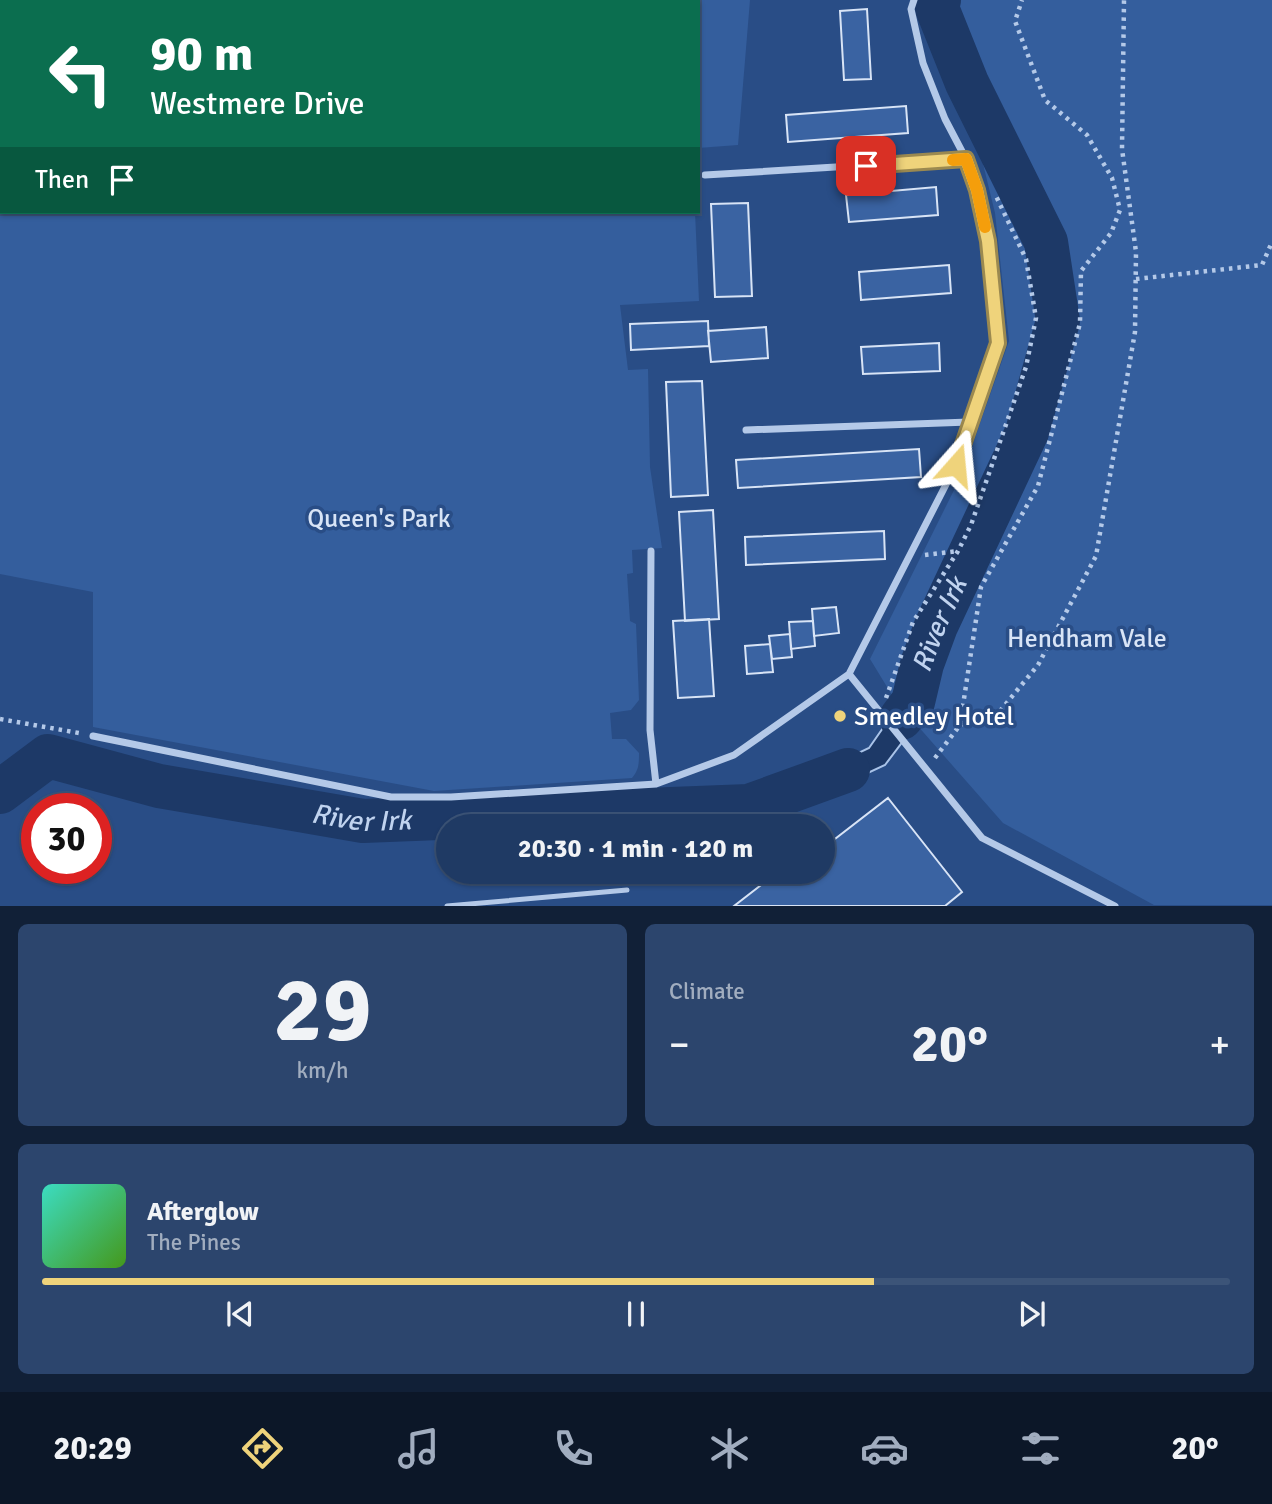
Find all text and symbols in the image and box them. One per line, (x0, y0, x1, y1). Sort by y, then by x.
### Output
text: 90 m (150, 24, 253, 84)
icon: left (35, 28, 126, 119)
text: Westmere Drive (150, 84, 364, 123)
pin (836, 136, 896, 196)
icon: arrive (847, 147, 885, 185)
icon: arrive (103, 161, 141, 199)
text: Then (35, 164, 89, 196)
position arrow (919, 428, 993, 502)
park label: Queen's Park (307, 503, 451, 535)
water label: River Irk (905, 569, 976, 677)
park label: Hendham Vale (1007, 623, 1167, 655)
place label: Smedley Hotel (854, 701, 1014, 733)
marker: Smedley Hotel (832, 708, 848, 724)
speed limit sign: 30 (21, 793, 112, 884)
water label: River Irk (309, 796, 414, 839)
text: 20:30 · 1 min · 120 m (518, 833, 753, 865)
text: 29 (273, 954, 372, 1067)
text: Climate (669, 977, 745, 1006)
text: 20° (911, 1012, 988, 1076)
text: − (669, 1021, 690, 1068)
text: + (1209, 1021, 1230, 1068)
text: km/h (296, 1056, 349, 1085)
text: Afterglow (147, 1196, 259, 1228)
text: The Pines (147, 1228, 241, 1257)
icon: previous (221, 1295, 259, 1333)
icon: pause (617, 1295, 655, 1333)
icon: next (1013, 1295, 1051, 1333)
icon: directions (238, 1424, 287, 1473)
icon: music (394, 1424, 443, 1473)
icon: phone (549, 1424, 598, 1473)
icon: climate (705, 1424, 754, 1473)
icon: car (860, 1424, 909, 1473)
icon: filters (1016, 1424, 1065, 1473)
text: 20:29 (53, 1429, 132, 1468)
text: 20° (1171, 1429, 1219, 1468)

